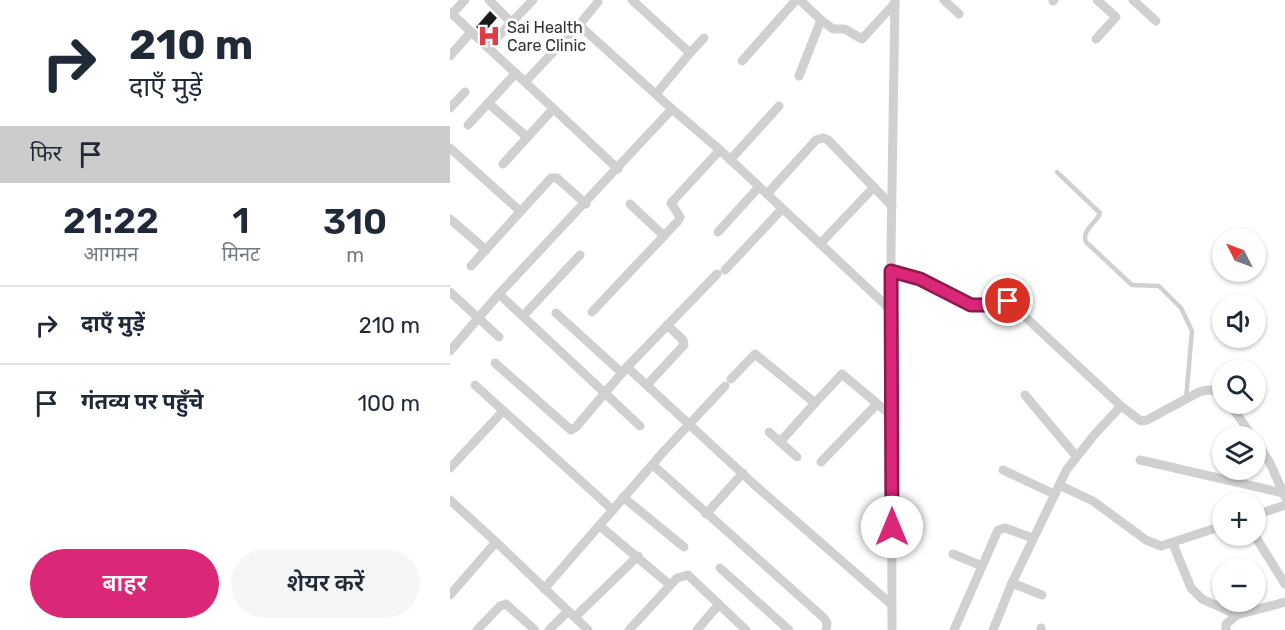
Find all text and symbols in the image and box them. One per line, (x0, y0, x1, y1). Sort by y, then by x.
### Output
place label: Sai Health Care Clinic (507, 18, 586, 55)
text: 210 m (129, 20, 253, 70)
hospital icon: Sai Health Care Clinic (476, 23, 502, 49)
icon: right (30, 24, 108, 102)
text: दाएँ मुड़ें (129, 71, 202, 103)
icon: arrive (74, 138, 107, 171)
text: फिर (30, 140, 62, 167)
text: 21:22 (63, 199, 159, 242)
text: 1 (232, 199, 250, 242)
text: 310 (323, 200, 387, 243)
north arrow (1212, 228, 1266, 282)
map controls (1212, 228, 1266, 612)
text: आगमन (84, 242, 138, 266)
text: मिनट (222, 242, 260, 266)
text: m (346, 243, 364, 267)
pin (982, 275, 1033, 326)
icon: arrive (991, 284, 1024, 317)
button: sound (1212, 294, 1266, 348)
icon: right (30, 309, 63, 342)
text: दाएँ मुड़ें (81, 310, 145, 337)
text: 210 m (359, 312, 420, 339)
button: search (1212, 360, 1266, 414)
icon: arrive (30, 387, 63, 420)
text: गंतव्य पर पहुँचे (81, 388, 203, 415)
text: 100 m (358, 390, 420, 417)
button: layers (1212, 426, 1266, 480)
button: + (1212, 492, 1266, 546)
position arrow (860, 495, 924, 559)
button: बाहर (30, 549, 219, 618)
button: शेयर करें (231, 549, 420, 618)
button: − (1212, 558, 1266, 612)

